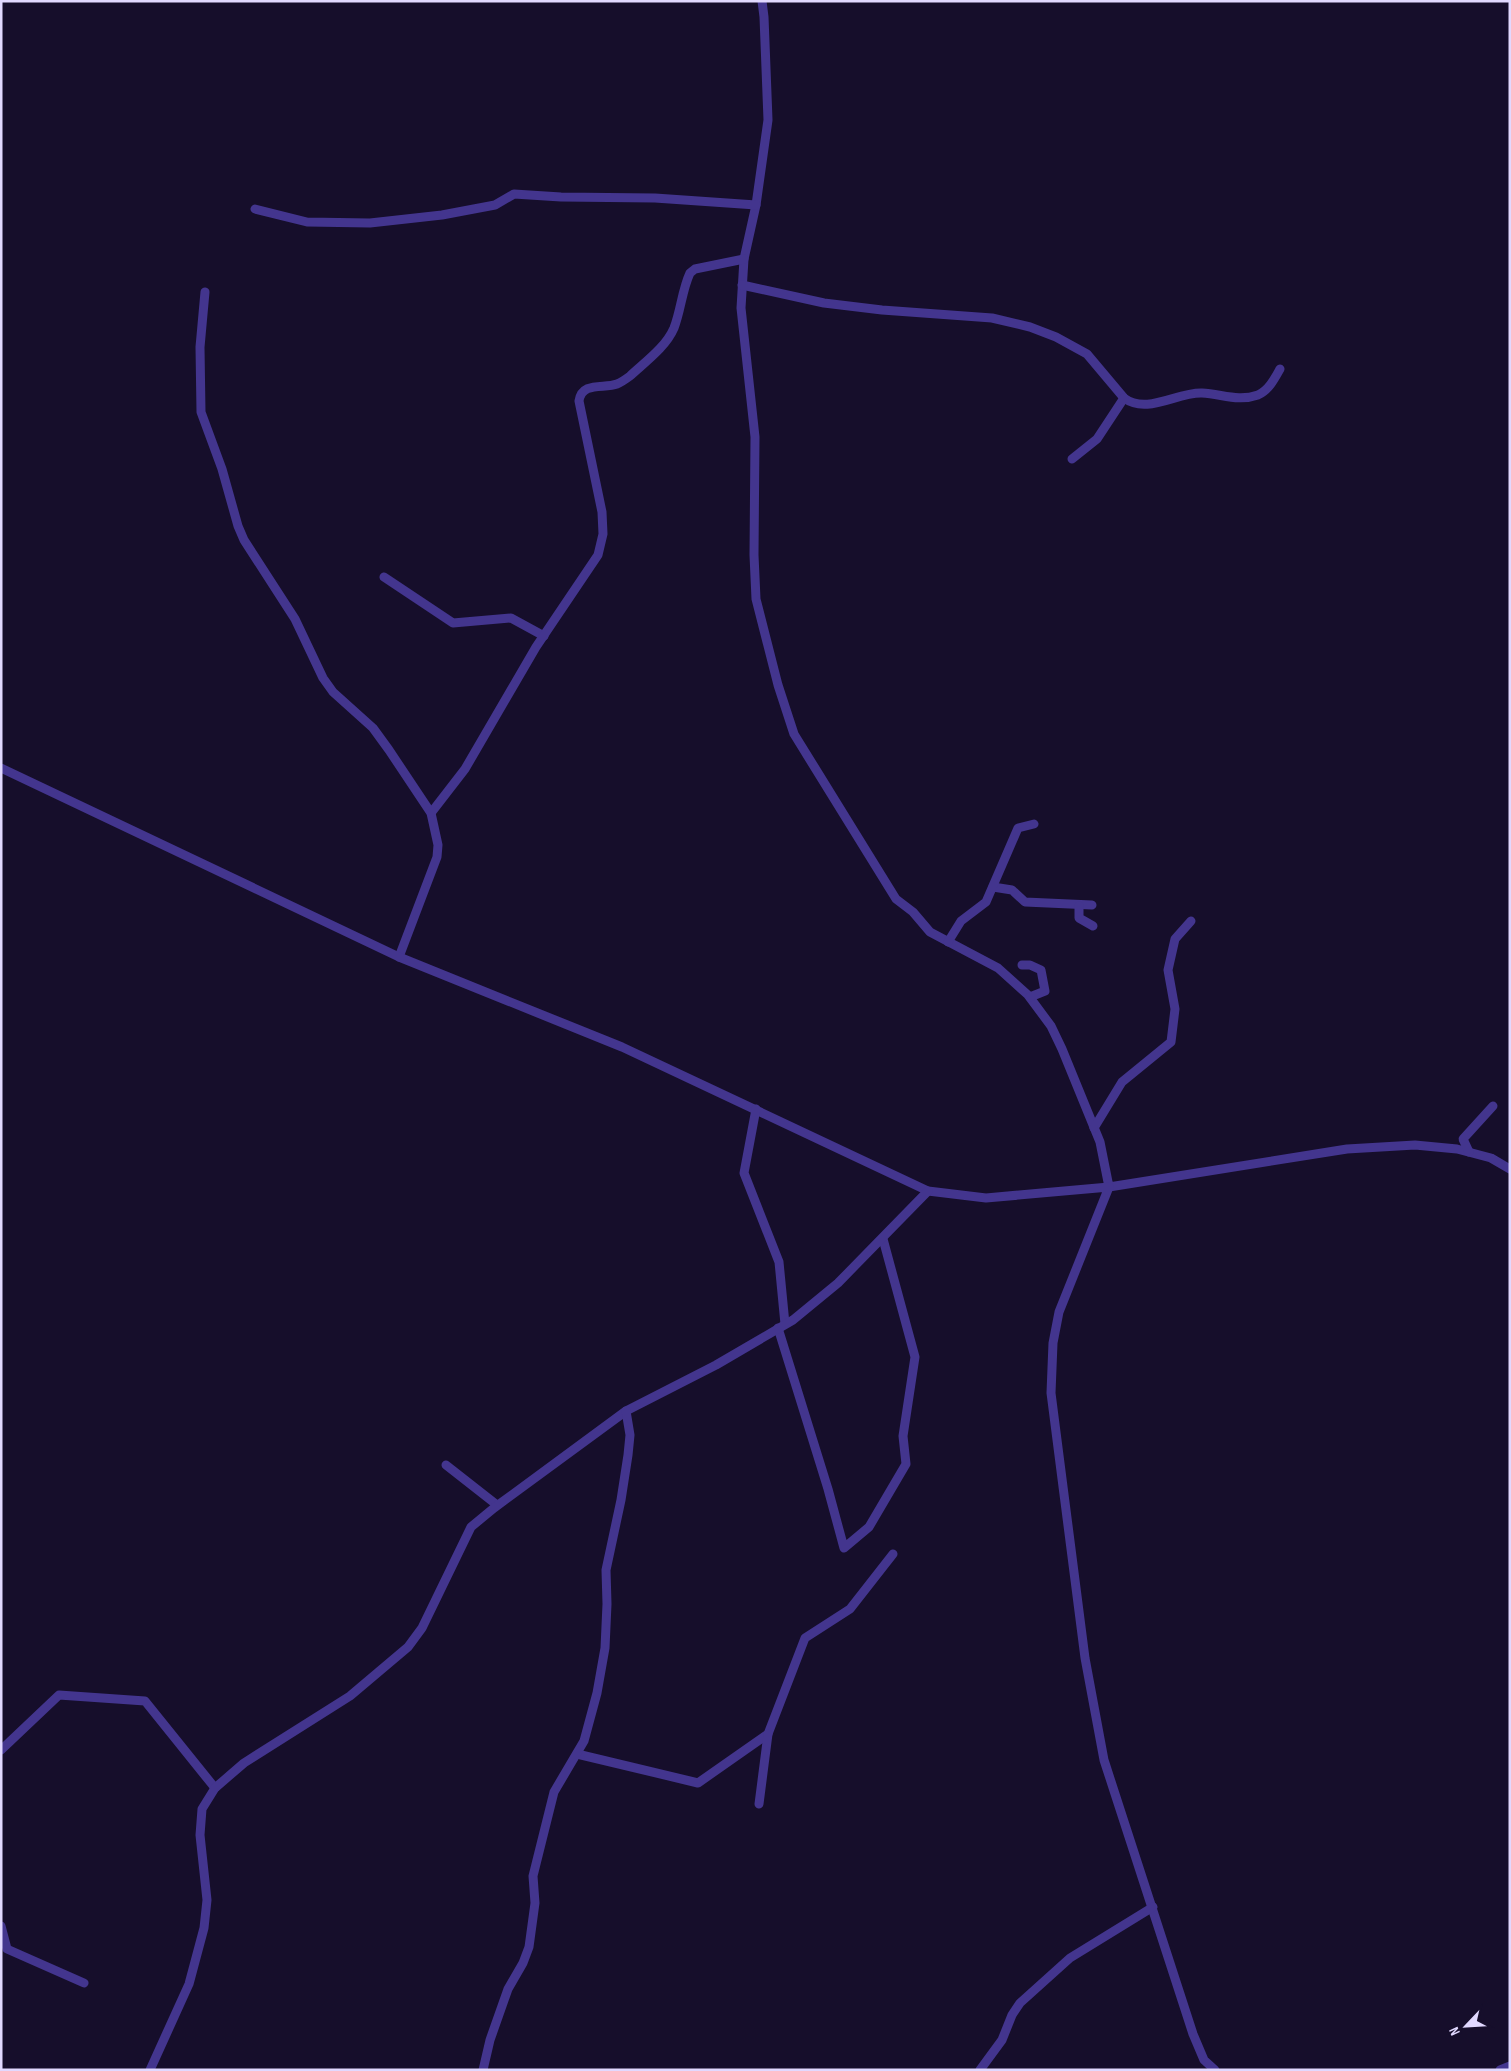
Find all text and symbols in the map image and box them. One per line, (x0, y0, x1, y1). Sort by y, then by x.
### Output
north arrow (1441, 2001, 1491, 2051)
text: N (1445, 2024, 1464, 2038)

